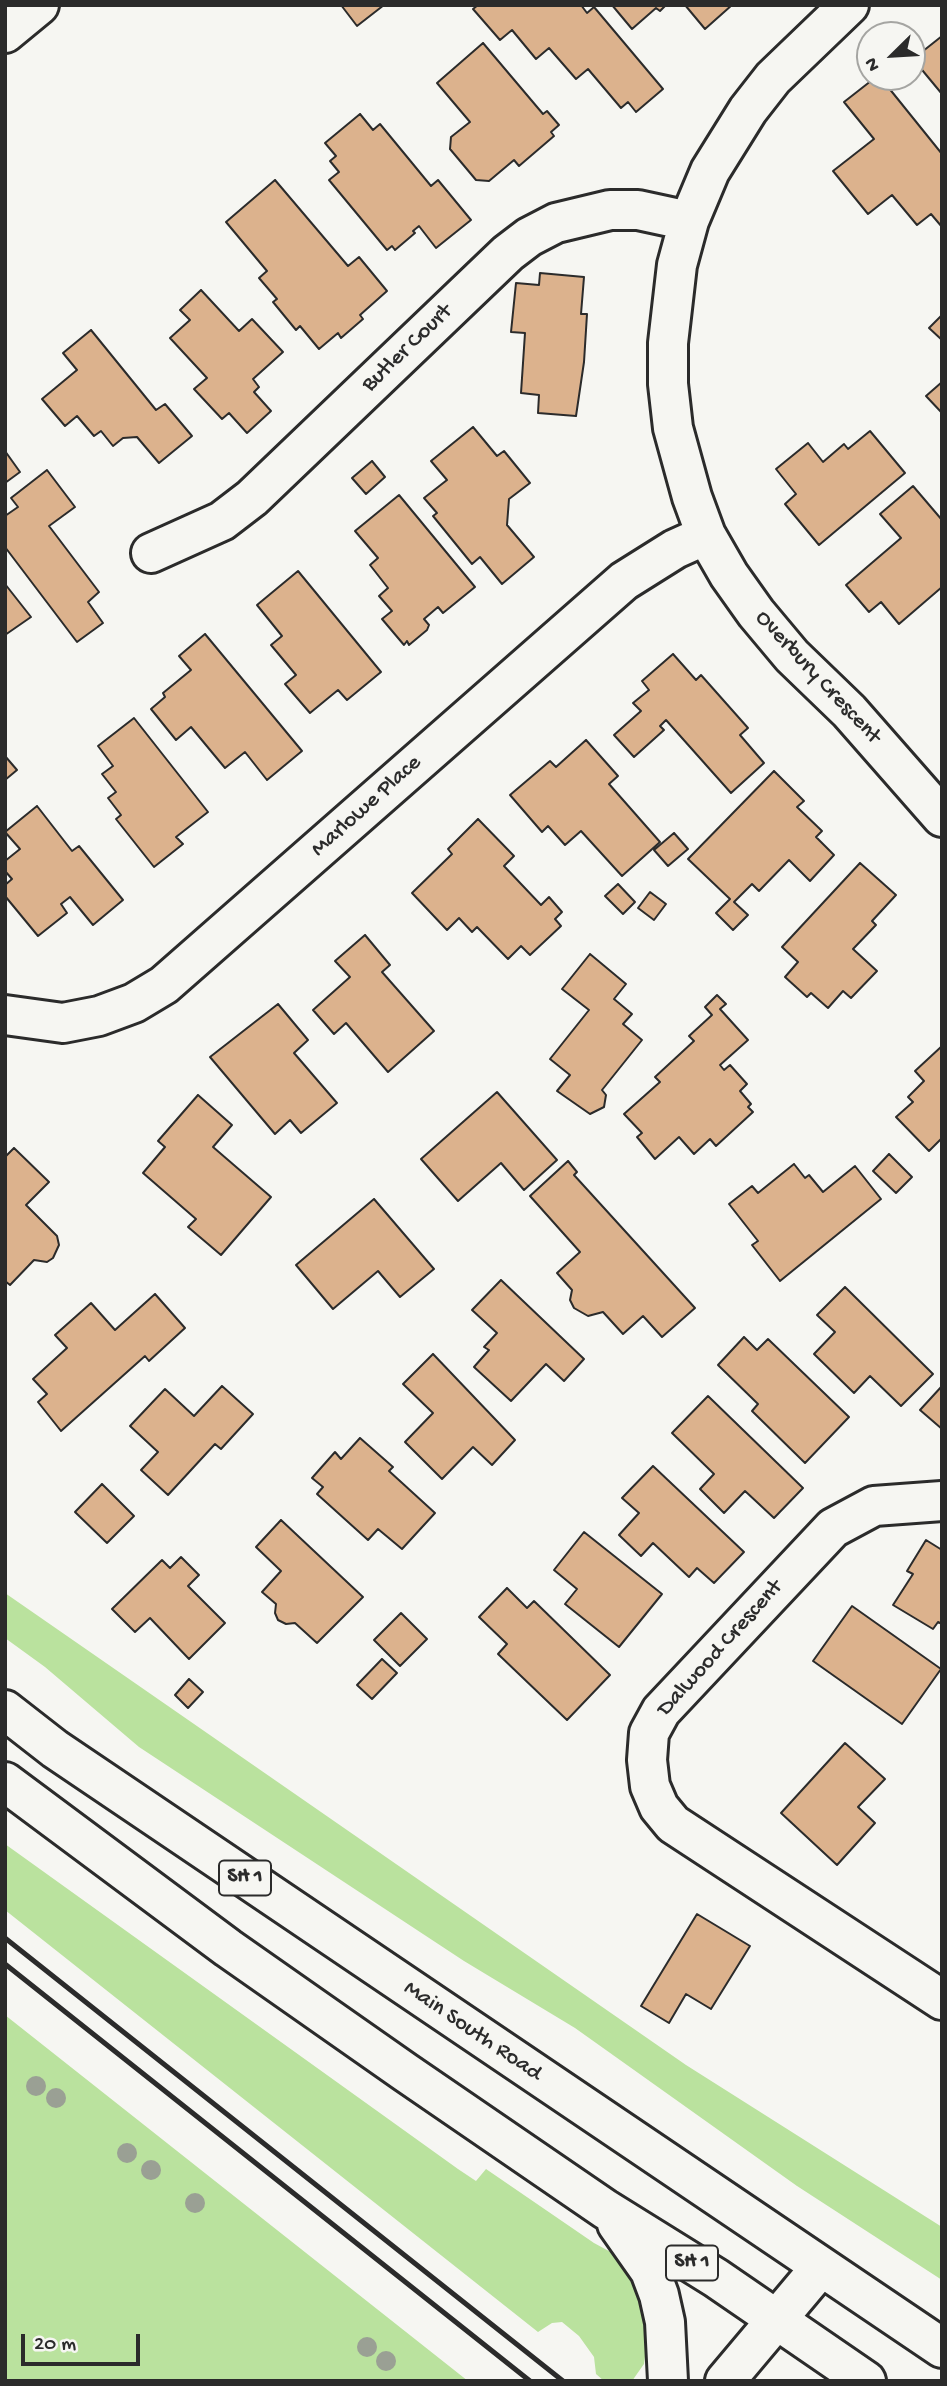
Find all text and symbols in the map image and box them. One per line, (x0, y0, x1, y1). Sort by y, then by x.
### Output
north arrow (856, 21, 926, 91)
text: N (860, 54, 886, 74)
street label: Butler Court (357, 299, 459, 399)
street label: Overbury Crescent (748, 605, 886, 751)
street label: Marlowe Place (306, 750, 428, 864)
street label: Dalwood Crescent (652, 1575, 790, 1723)
road number: SH 1 (219, 1860, 271, 1896)
street label: Main South Road (398, 1976, 546, 2088)
road number: SH 1 (666, 2246, 718, 2280)
scale bar (24, 2320, 144, 2364)
text: 20 m (34, 2333, 76, 2358)

